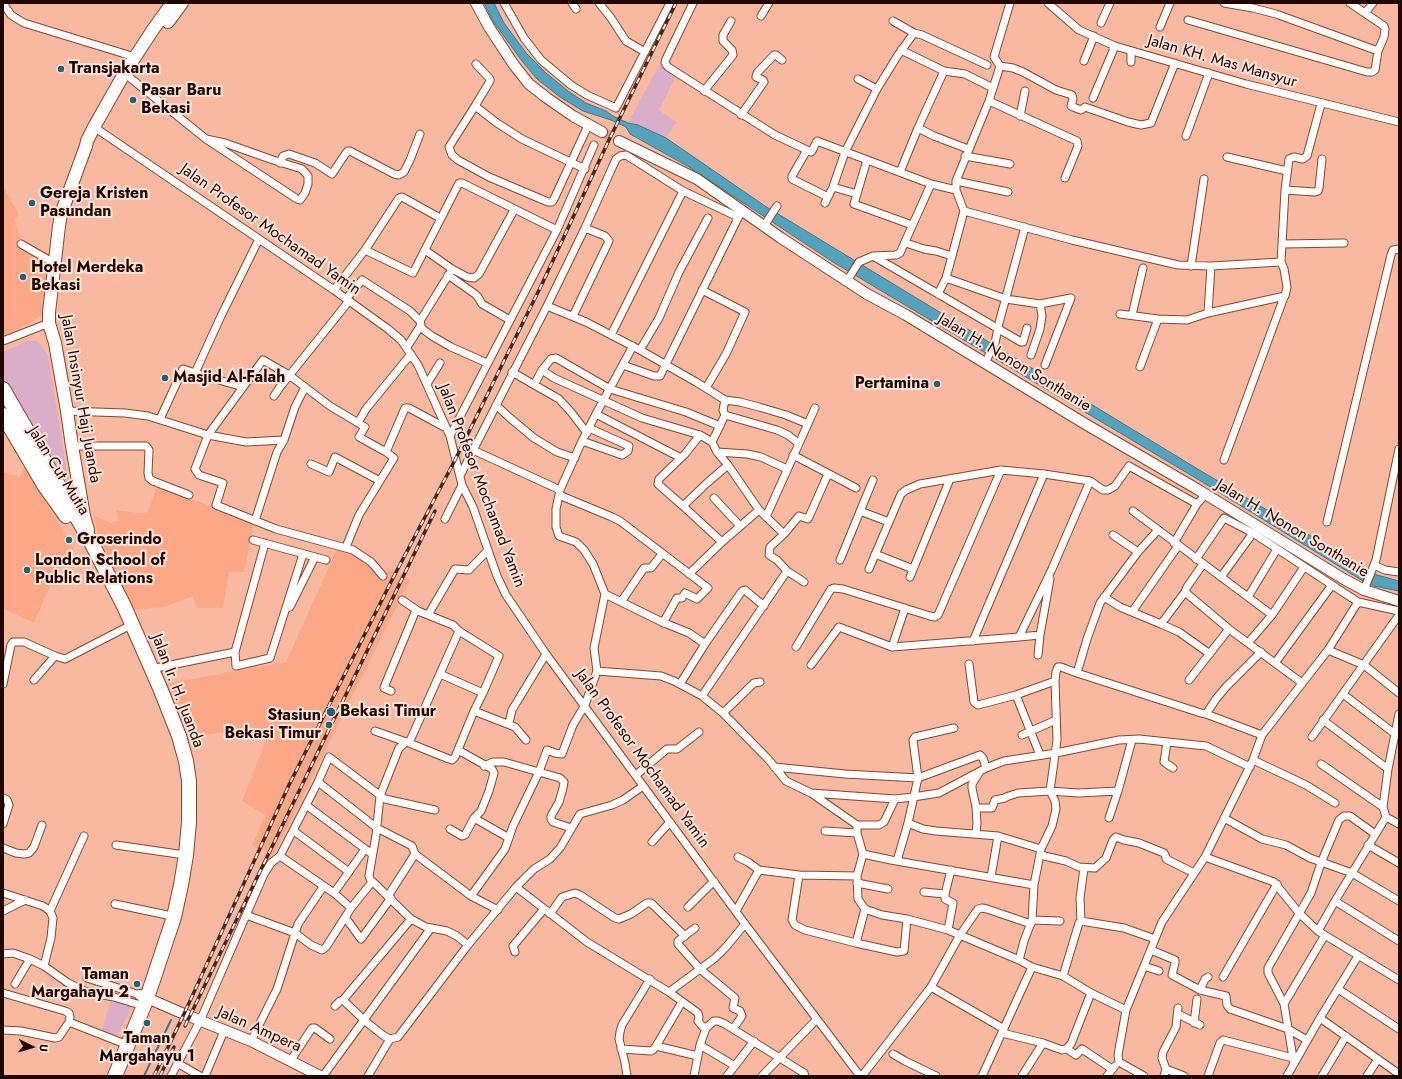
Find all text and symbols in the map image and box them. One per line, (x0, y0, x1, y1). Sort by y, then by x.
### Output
street label: Jalan KH. Mas Mansyur (1145, 31, 1299, 93)
place label: Transjakarta (69, 59, 160, 79)
marker: Transjakarta (56, 64, 66, 74)
place label: Pasar Baru Bekasi (141, 81, 221, 119)
marker: Pasar Baru Bekasi (128, 95, 138, 105)
street label: Jalan Profesor Mochamad Yamin (176, 160, 364, 300)
place label: Gereja Kristen Pasundan (40, 184, 148, 222)
marker: Gereja Kristen Pasundan (27, 198, 37, 208)
place label: Hotel Merdeka Bekasi (31, 258, 143, 296)
marker: Hotel Merdeka Bekasi (18, 272, 28, 282)
street label: Jalan H. Nonon Sonthanie (934, 310, 1094, 416)
street label: Jalan Insinyur Haji Juanda (56, 313, 104, 485)
place label: Masjid Al-Falah (173, 368, 285, 388)
marker: Masjid Al-Falah (160, 373, 170, 383)
place label: Pertamina (855, 374, 929, 394)
marker: Pertamina (932, 379, 942, 389)
street label: Jalan Profesor Mochamad Yamin (433, 382, 529, 590)
street label: Jalan Cut Mutia (23, 423, 93, 519)
street label: Jalan H. Nonon Sonthanie (1212, 476, 1372, 582)
place label: Groserindo (77, 530, 162, 550)
marker: Groserindo (64, 535, 74, 545)
place label: London School of Public Relations (35, 551, 165, 589)
marker: London School of Public Relations (22, 565, 32, 575)
street label: Jalan Ir. H. Juanda (146, 631, 208, 751)
street label: Jalan Profesor Mochamad Yamin (571, 666, 713, 852)
place label: Bekasi Timur (340, 702, 436, 722)
place label: Stasiun Bekasi Timur (225, 706, 321, 744)
marker: Bekasi Timur (325, 706, 337, 718)
marker: Stasiun Bekasi Timur (324, 720, 334, 730)
place label: Taman Margahayu 2 (31, 965, 129, 1003)
marker: Taman Margahayu 2 (132, 979, 142, 989)
street label: Jalan Ampera (214, 1003, 304, 1057)
marker: Taman Margahayu 1 (142, 1018, 152, 1028)
north arrow (12, 1027, 52, 1067)
place label: Taman Margahayu 1 (99, 1029, 195, 1067)
text: U (36, 1044, 52, 1053)

